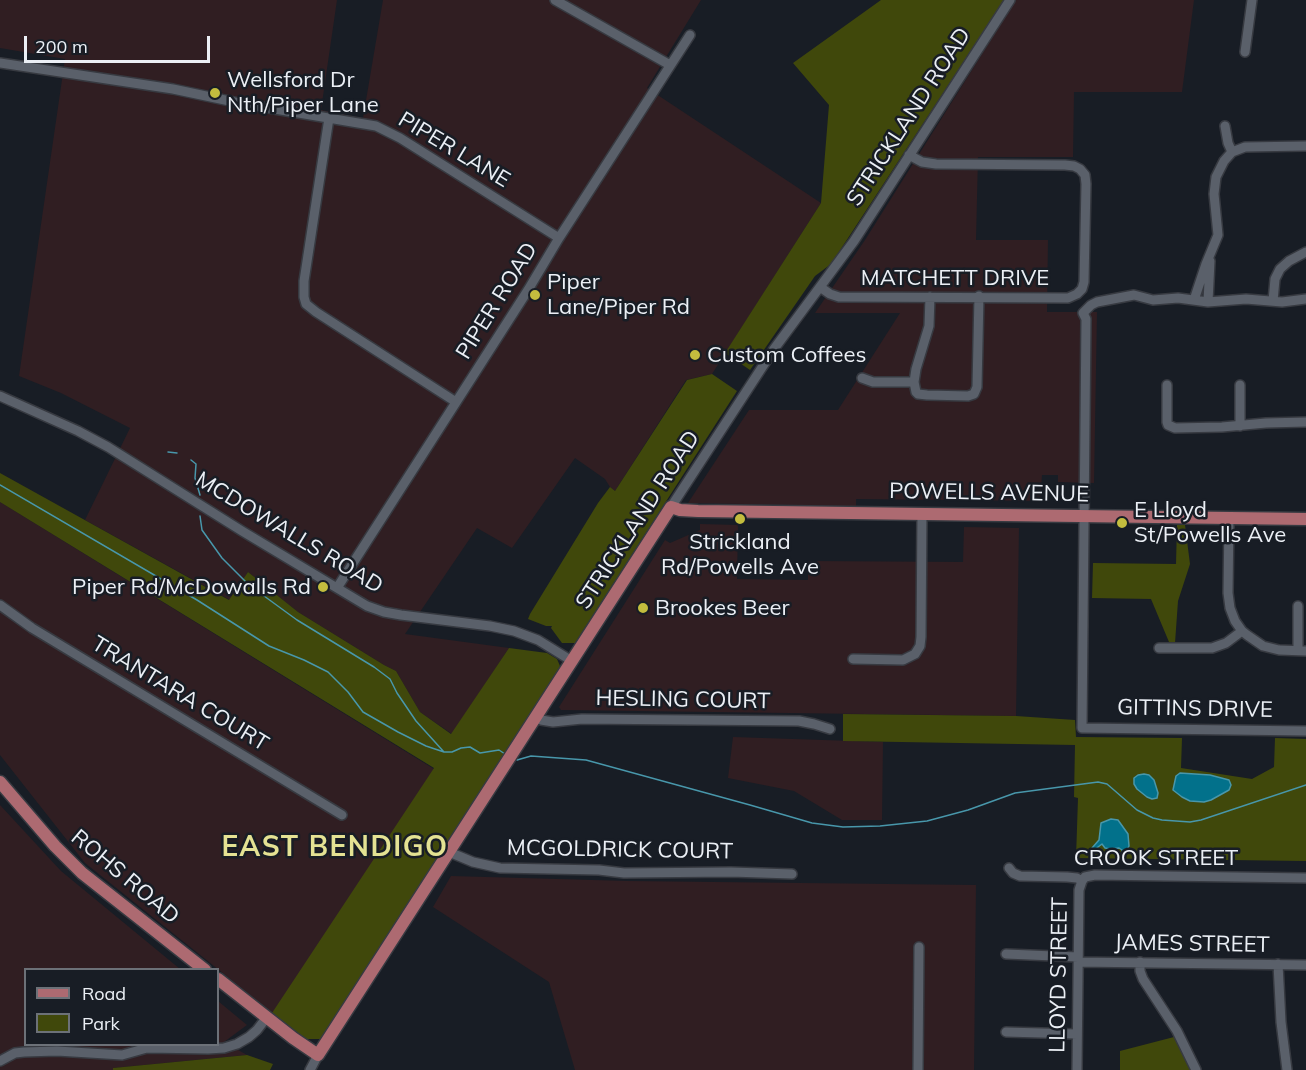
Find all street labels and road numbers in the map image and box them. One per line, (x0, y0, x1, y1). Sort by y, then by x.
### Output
street label: STRICKLAND ROAD (841, 23, 977, 211)
street label: PIPER LANE (393, 106, 515, 194)
street label: PIPER ROAD (451, 238, 543, 364)
street label: MATCHETT DRIVE (861, 265, 1049, 291)
street label: STRICKLAND ROAD (570, 426, 706, 614)
street label: MCDOWALLS ROAD (191, 467, 387, 599)
street label: POWELLS AVENUE (889, 478, 1089, 508)
street label: TRANTARA COURT (87, 631, 273, 757)
street label: HESLING COURT (595, 685, 771, 715)
street label: GITTINS DRIVE (1117, 694, 1273, 724)
street label: ROHS ROAD (66, 824, 184, 930)
street label: MCGOLDRICK COURT (507, 835, 733, 865)
street label: CROOK STREET (1074, 845, 1238, 871)
street label: LLOYD STREET (1044, 897, 1074, 1053)
street label: JAMES STREET (1114, 929, 1270, 959)

